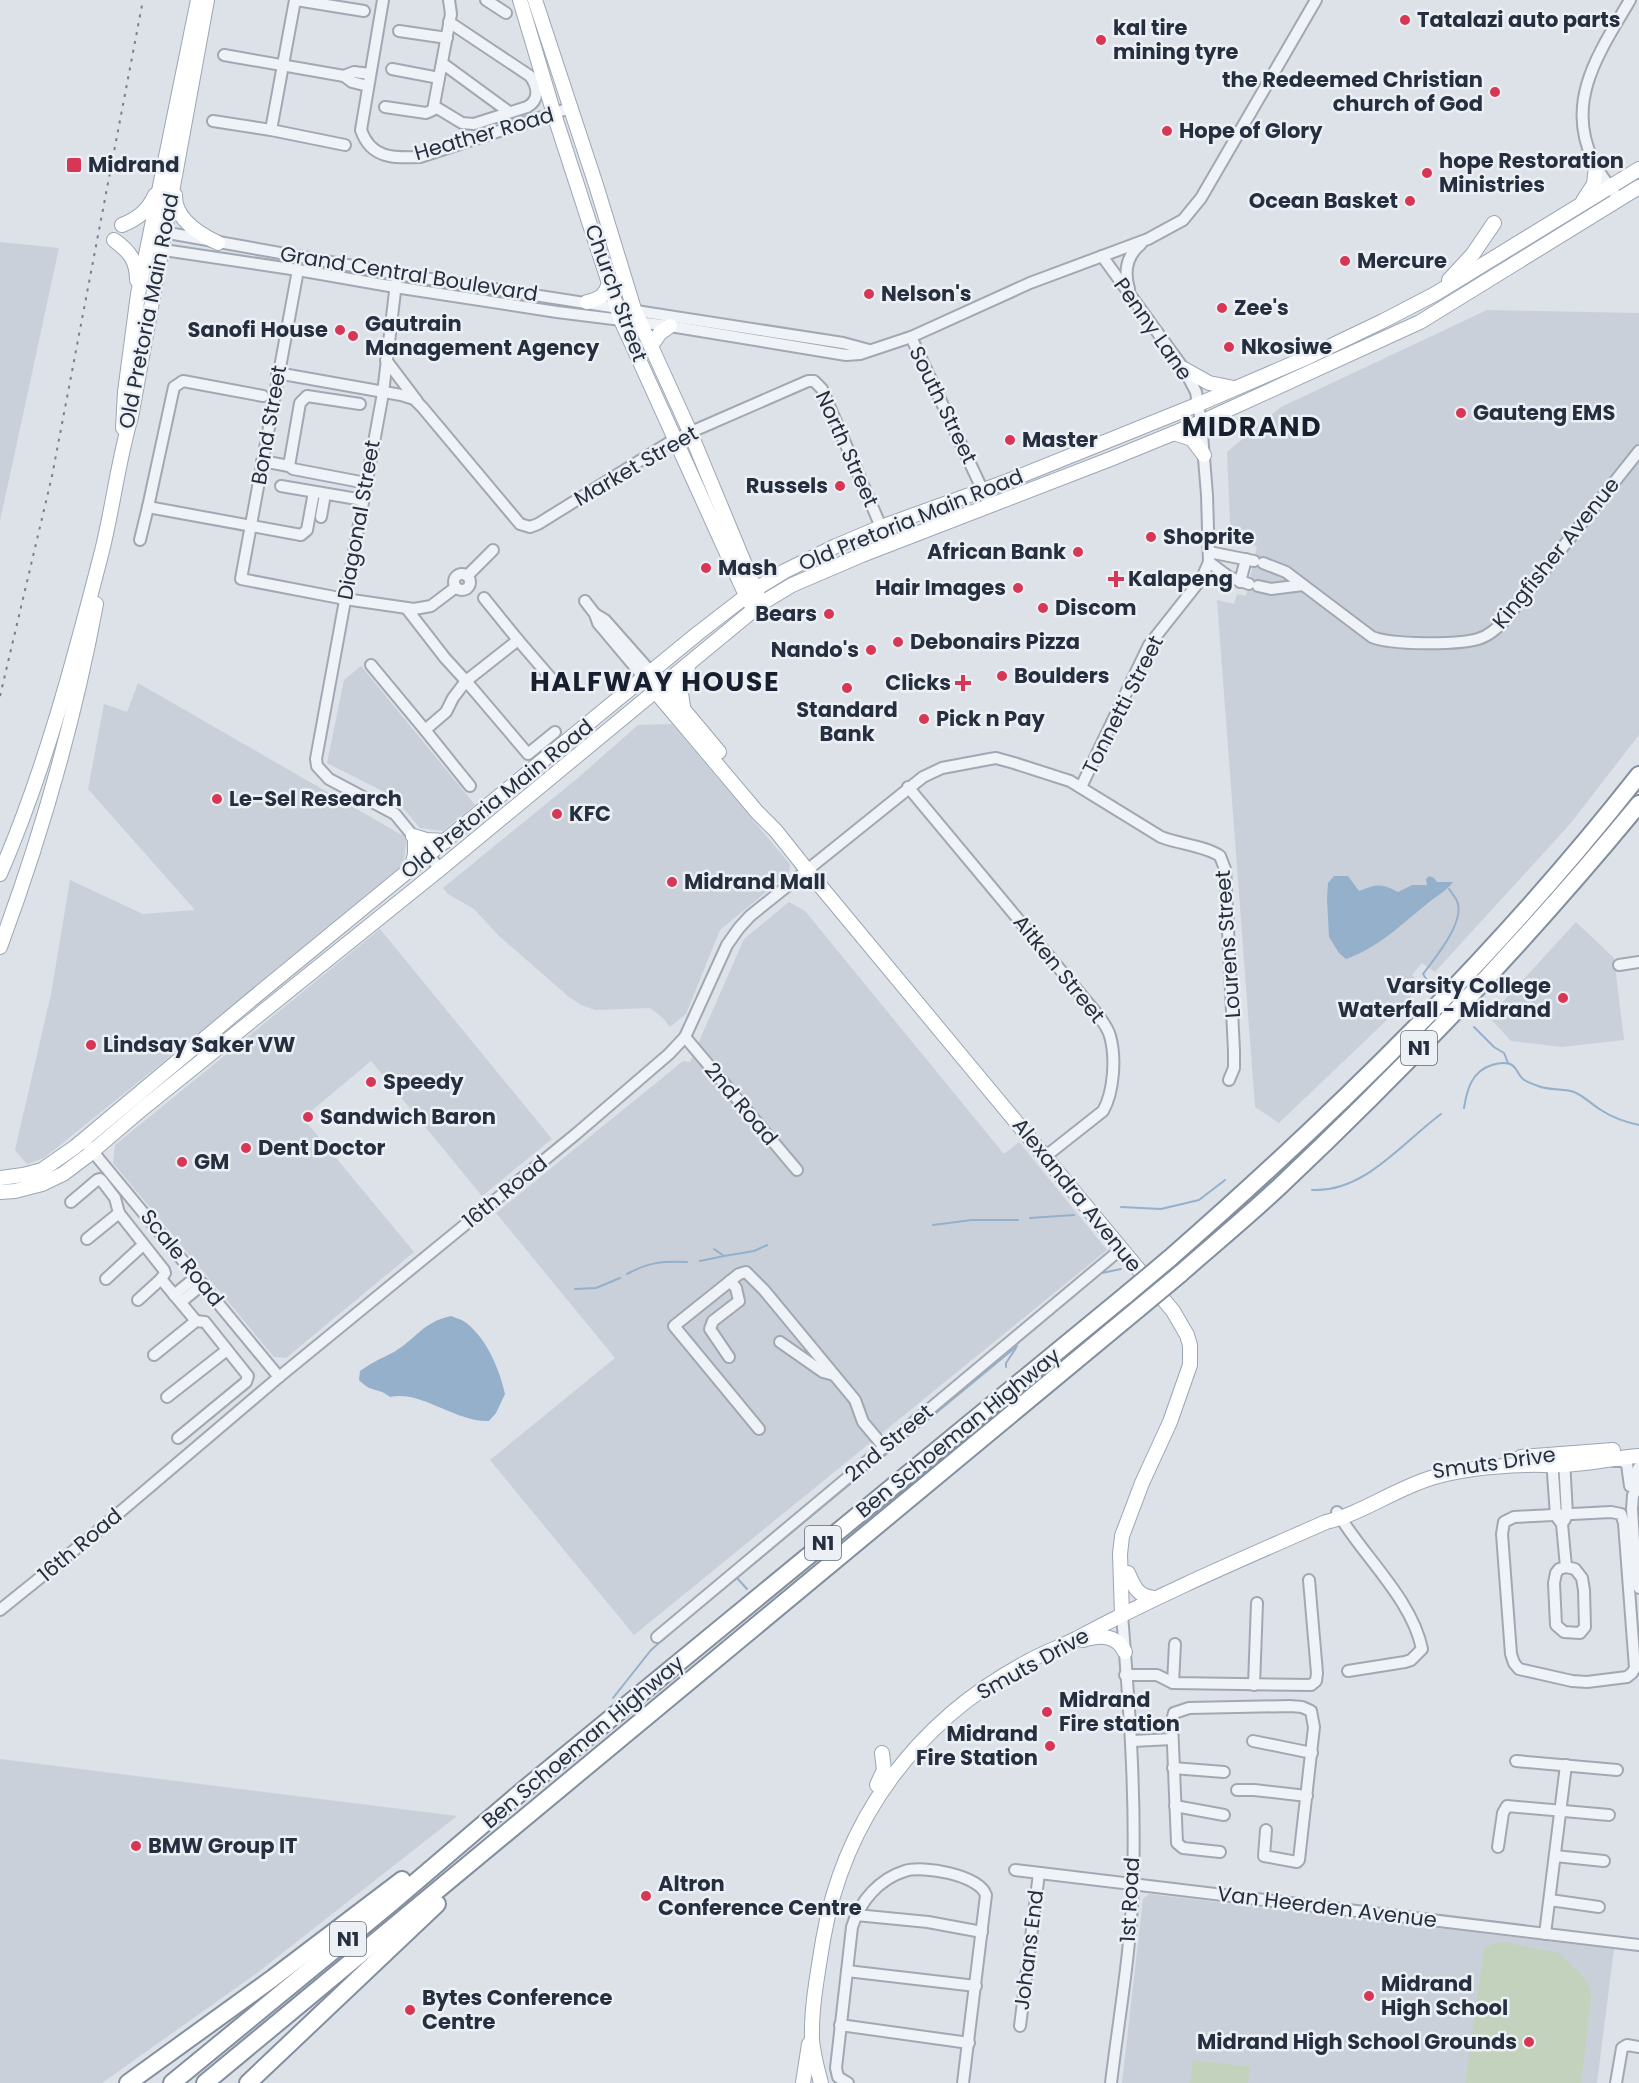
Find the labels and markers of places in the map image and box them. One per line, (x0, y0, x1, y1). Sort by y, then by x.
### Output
place label: Tatalazi auto parts (1417, 5, 1621, 34)
place label: kal tire mining tyre (1113, 13, 1238, 66)
marker: Tatalazi auto parts (1398, 13, 1412, 27)
marker: kal tire mining tyre (1094, 33, 1108, 47)
place label: the Redeemed Christian church of God (1222, 65, 1483, 118)
marker: the Redeemed Christian church of God (1488, 85, 1502, 99)
place label: Hope of Glory (1179, 116, 1323, 145)
marker: Hope of Glory (1160, 124, 1174, 138)
place label: hope Restoration Ministries (1439, 146, 1624, 199)
place label: Midrand (88, 150, 179, 179)
marker: Midrand (65, 156, 83, 174)
marker: hope Restoration Ministries (1420, 166, 1434, 180)
place label: Ocean Basket (1249, 186, 1398, 215)
marker: Ocean Basket (1403, 194, 1417, 208)
place label: Mercure (1357, 246, 1447, 275)
marker: Mercure (1338, 254, 1352, 268)
place label: Nelson's (881, 279, 972, 308)
marker: Nelson's (862, 287, 876, 301)
place label: Zee's (1234, 293, 1289, 322)
marker: Zee's (1215, 301, 1229, 315)
place label: Gautrain Management Agency (365, 309, 600, 362)
place label: Sanofi House (188, 315, 328, 344)
marker: Sanofi House (333, 323, 347, 337)
marker: Gautrain Management Agency (346, 329, 360, 343)
place label: Nkosiwe (1241, 332, 1332, 361)
marker: Nkosiwe (1222, 340, 1236, 354)
place label: Gauteng EMS (1473, 398, 1615, 427)
marker: Gauteng EMS (1454, 406, 1468, 420)
place label: Master (1022, 425, 1098, 454)
marker: Master (1003, 433, 1017, 447)
place label: Russels (746, 471, 828, 500)
marker: Russels (833, 479, 847, 493)
place label: Shoprite (1163, 522, 1254, 551)
marker: Shoprite (1144, 530, 1158, 544)
place label: African Bank (927, 537, 1066, 566)
marker: African Bank (1071, 545, 1085, 559)
place label: Mash (718, 553, 777, 582)
marker: Mash (699, 561, 713, 575)
place label: Kalapeng (1128, 564, 1233, 593)
marker: Kalapeng (1109, 572, 1123, 586)
place label: Hair Images (875, 573, 1006, 602)
marker: Hair Images (1011, 581, 1025, 595)
place label: Discom (1055, 593, 1137, 622)
place label: Bears (755, 599, 817, 628)
marker: Discom (1036, 601, 1050, 615)
marker: Bears (822, 607, 836, 621)
place label: Debonairs Pizza (910, 627, 1080, 656)
place label: Nando's (771, 635, 859, 664)
marker: Debonairs Pizza (891, 635, 905, 649)
marker: Nando's (864, 643, 878, 657)
place label: Boulders (1014, 661, 1109, 690)
place label: Clicks (885, 668, 951, 697)
marker: Boulders (995, 669, 1009, 683)
marker: Clicks (956, 676, 970, 690)
marker: Standard Bank (840, 681, 854, 695)
place label: Standard Bank (796, 695, 898, 748)
place label: Pick n Pay (936, 704, 1045, 733)
marker: Pick n Pay (917, 712, 931, 726)
place label: Le-Sel Research (229, 784, 402, 813)
marker: Le-Sel Research (210, 792, 224, 806)
place label: KFC (569, 799, 611, 828)
marker: KFC (550, 807, 564, 821)
place label: Midrand Mall (684, 867, 826, 896)
marker: Midrand Mall (665, 875, 679, 889)
place label: Varsity College Waterfall - Midrand (1338, 971, 1551, 1024)
marker: Varsity College Waterfall - Midrand (1556, 991, 1570, 1005)
place label: Lindsay Saker VW (103, 1030, 295, 1059)
marker: Lindsay Saker VW (84, 1038, 98, 1052)
place label: Speedy (383, 1067, 464, 1096)
marker: Speedy (364, 1075, 378, 1089)
place label: Sandwich Baron (320, 1102, 496, 1131)
marker: Sandwich Baron (301, 1110, 315, 1124)
place label: Dent Doctor (258, 1133, 386, 1162)
marker: Dent Doctor (239, 1141, 253, 1155)
place label: GM (194, 1147, 229, 1176)
marker: GM (175, 1155, 189, 1169)
place label: Midrand Fire station (1059, 1685, 1180, 1738)
marker: Midrand Fire station (1040, 1705, 1054, 1719)
place label: Midrand Fire Station (916, 1719, 1038, 1772)
marker: Midrand Fire Station (1043, 1739, 1057, 1753)
place label: BMW Group IT (148, 1831, 298, 1860)
marker: BMW Group IT (129, 1839, 143, 1853)
place label: Altron Conference Centre (658, 1869, 862, 1922)
marker: Altron Conference Centre (639, 1889, 653, 1903)
place label: Midrand High School (1381, 1969, 1508, 2022)
place label: Bytes Conference Centre (422, 1983, 613, 2036)
marker: Midrand High School (1362, 1989, 1376, 2003)
marker: Bytes Conference Centre (403, 2003, 417, 2017)
place label: Midrand High School Grounds (1197, 2027, 1517, 2056)
marker: Midrand High School Grounds (1522, 2035, 1536, 2049)

